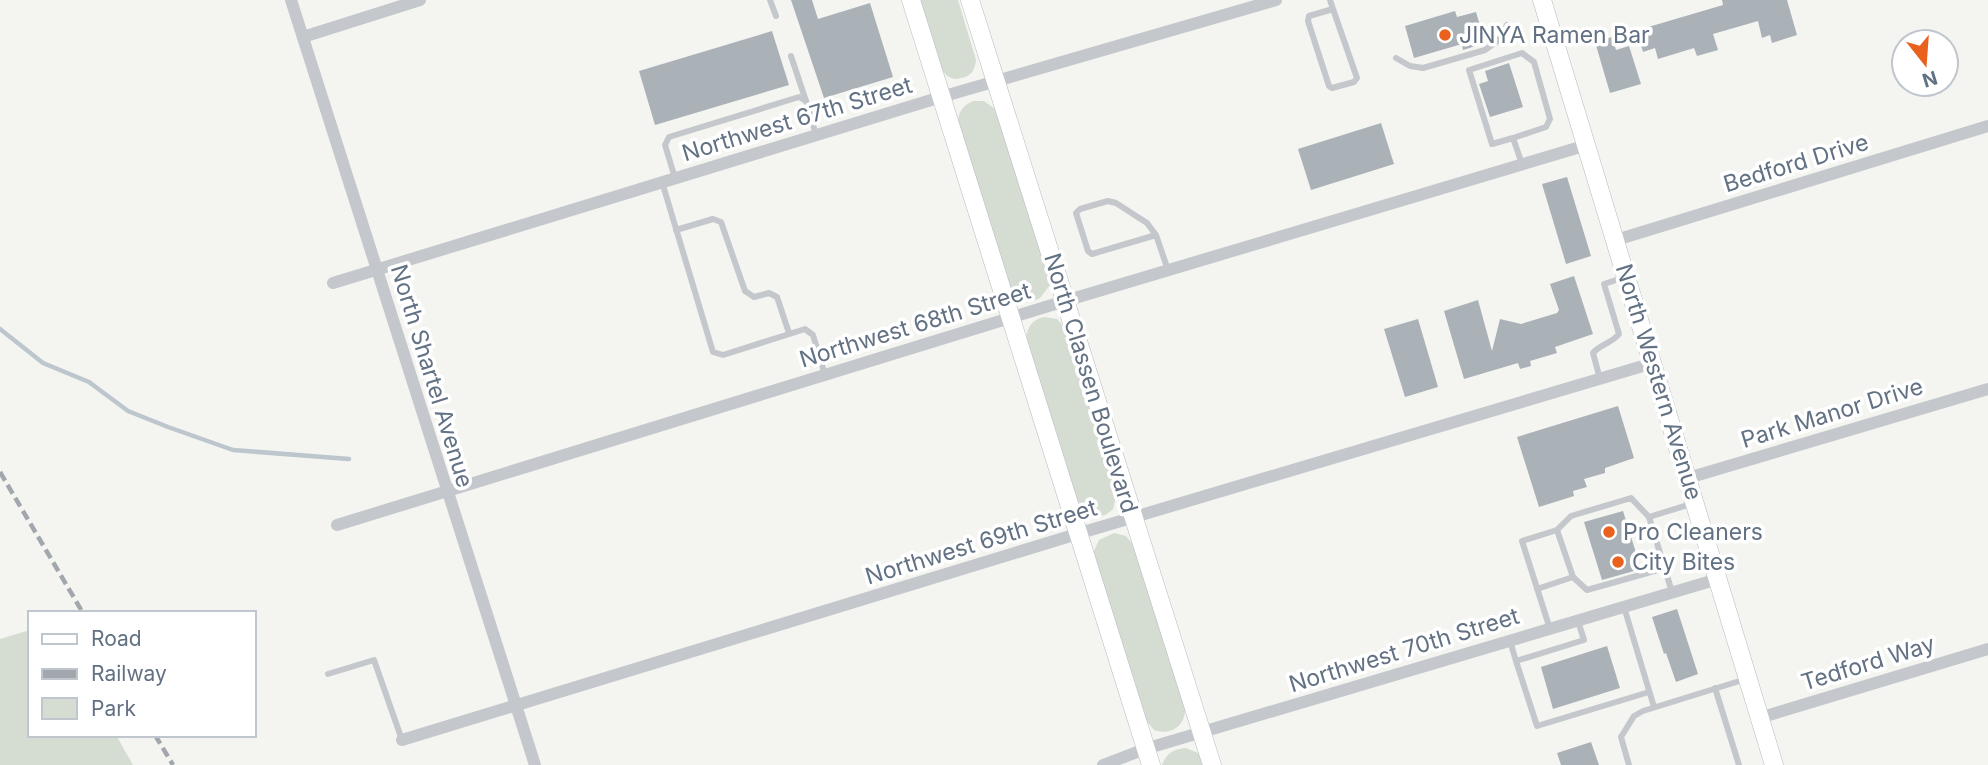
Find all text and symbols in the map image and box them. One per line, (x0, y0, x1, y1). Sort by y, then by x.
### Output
place label: JINYA Ramen Bar (1459, 21, 1650, 49)
marker: JINYA Ramen Bar (1437, 27, 1453, 43)
north arrow (1890, 28, 1960, 98)
text: N (1920, 66, 1940, 92)
street label: Northwest 67th Street (679, 71, 916, 167)
street label: Bedford Drive (1720, 128, 1872, 198)
street label: North Classen Boulevard (1038, 250, 1144, 516)
street label: North Shartel Avenue (385, 261, 479, 491)
street label: North Western Avenue (1610, 261, 1708, 503)
street label: Northwest 68th Street (796, 276, 1034, 374)
street label: Park Manor Drive (1738, 372, 1926, 454)
street label: Northwest 69th Street (862, 493, 1101, 591)
place label: Pro Cleaners (1623, 518, 1763, 546)
marker: Pro Cleaners (1601, 524, 1617, 540)
place label: City Bites (1632, 548, 1735, 576)
marker: City Bites (1610, 554, 1626, 570)
street label: Northwest 70th Street (1286, 602, 1523, 698)
legend (28, 611, 256, 737)
text: Road (91, 626, 142, 651)
street label: Tedford Way (1798, 629, 1938, 697)
text: Railway (91, 661, 167, 686)
text: Park (91, 696, 136, 721)

